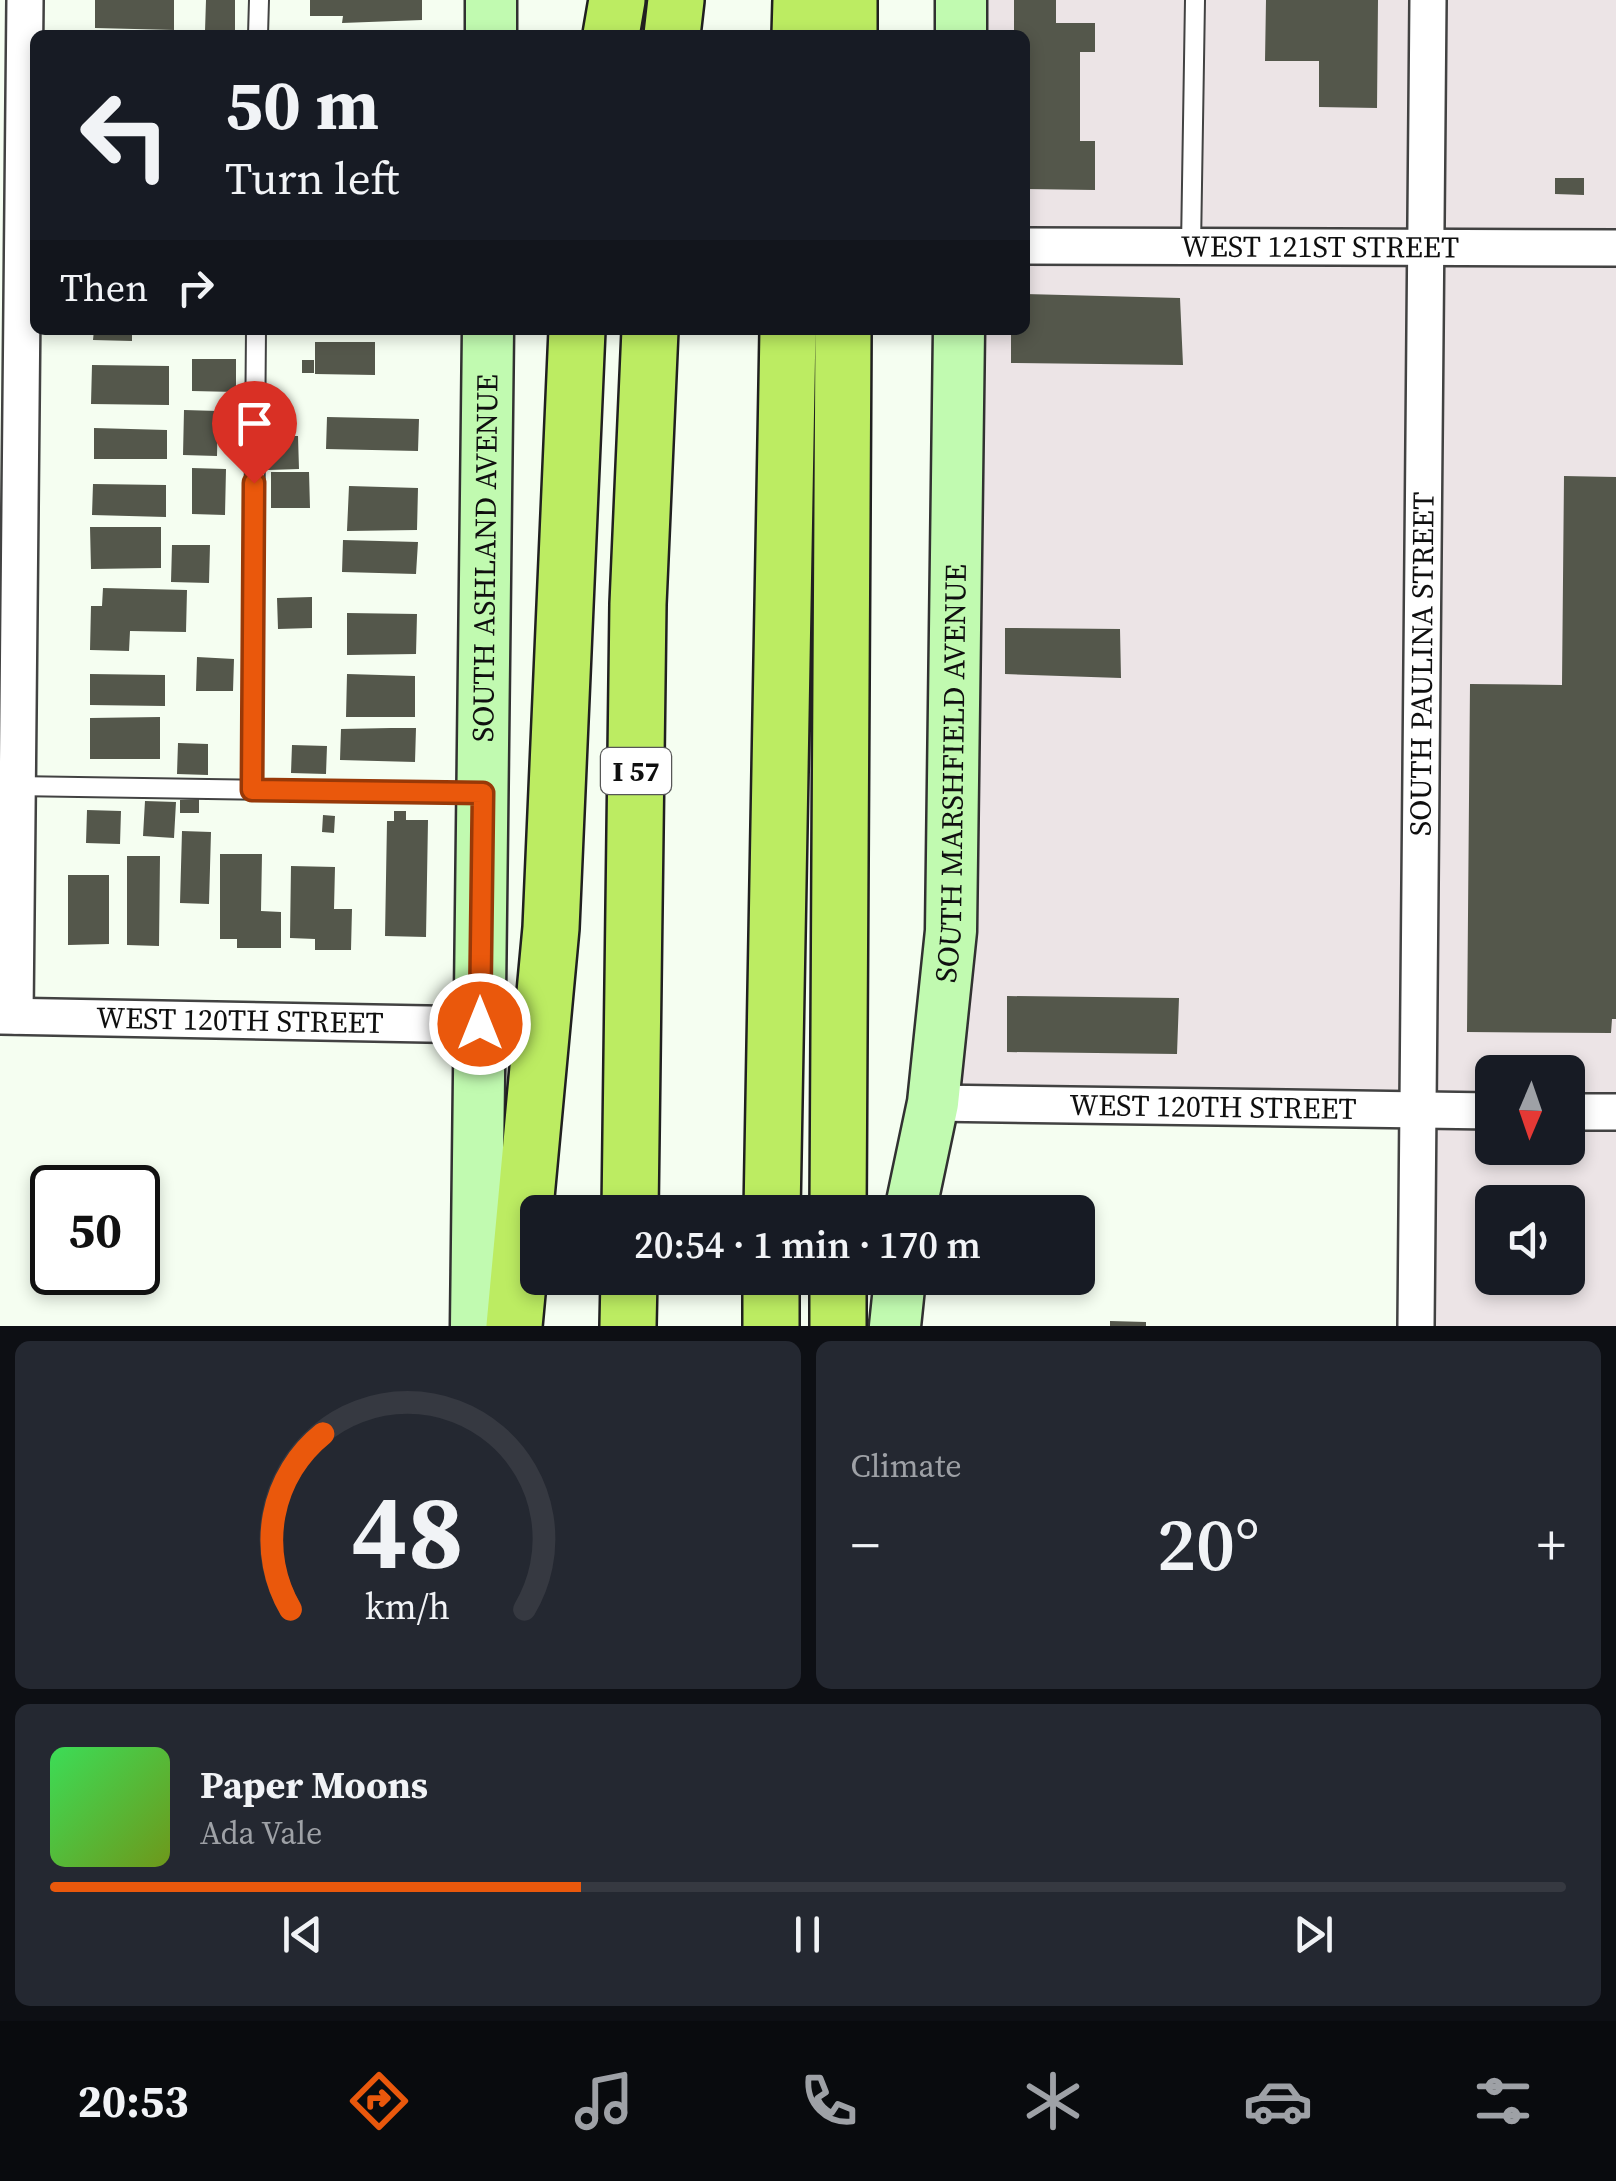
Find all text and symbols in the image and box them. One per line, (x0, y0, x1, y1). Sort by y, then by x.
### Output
text: 50 m (225, 56, 379, 152)
icon: left (60, 70, 190, 200)
text: Turn left (225, 147, 399, 209)
street label: WEST 121ST STREET (1181, 226, 1459, 267)
icon: right (168, 260, 223, 315)
text: Then (60, 262, 148, 314)
street label: SOUTH ASHLAND AVENUE (462, 374, 507, 742)
pin (212, 381, 297, 484)
icon: arrive (227, 396, 282, 451)
street label: SOUTH PAULINA STREET (1399, 492, 1444, 836)
street label: SOUTH MARSHFIELD AVENUE (925, 564, 976, 985)
road number: I 57 (601, 748, 671, 794)
position arrow (428, 972, 532, 1076)
street label: WEST 120TH STREET (96, 997, 384, 1043)
north arrow (1475, 1055, 1585, 1165)
map controls (1475, 1055, 1585, 1295)
street label: WEST 120TH STREET (1069, 1084, 1357, 1129)
speed limit sign: 50 (30, 1165, 160, 1295)
button: sound (1475, 1185, 1585, 1295)
text: 20:54 · 1 min · 170 m (634, 1219, 981, 1271)
text: Climate (851, 1444, 962, 1488)
text: 48 (351, 1459, 464, 1602)
text: 20° (1157, 1492, 1260, 1595)
text: − (851, 1507, 880, 1582)
text: + (1537, 1507, 1566, 1582)
text: km/h (365, 1582, 450, 1631)
text: Paper Moons (200, 1759, 428, 1811)
text: Ada Vale (200, 1811, 322, 1855)
icon: previous (275, 1907, 330, 1962)
icon: pause (780, 1907, 835, 1962)
icon: next (1286, 1907, 1341, 1962)
icon: directions (344, 2066, 414, 2136)
icon: music (569, 2066, 639, 2136)
icon: phone (794, 2066, 864, 2136)
icon: climate (1018, 2066, 1088, 2136)
icon: car (1243, 2066, 1313, 2136)
icon: filters (1468, 2066, 1538, 2136)
text: 20:53 (77, 2070, 189, 2132)

